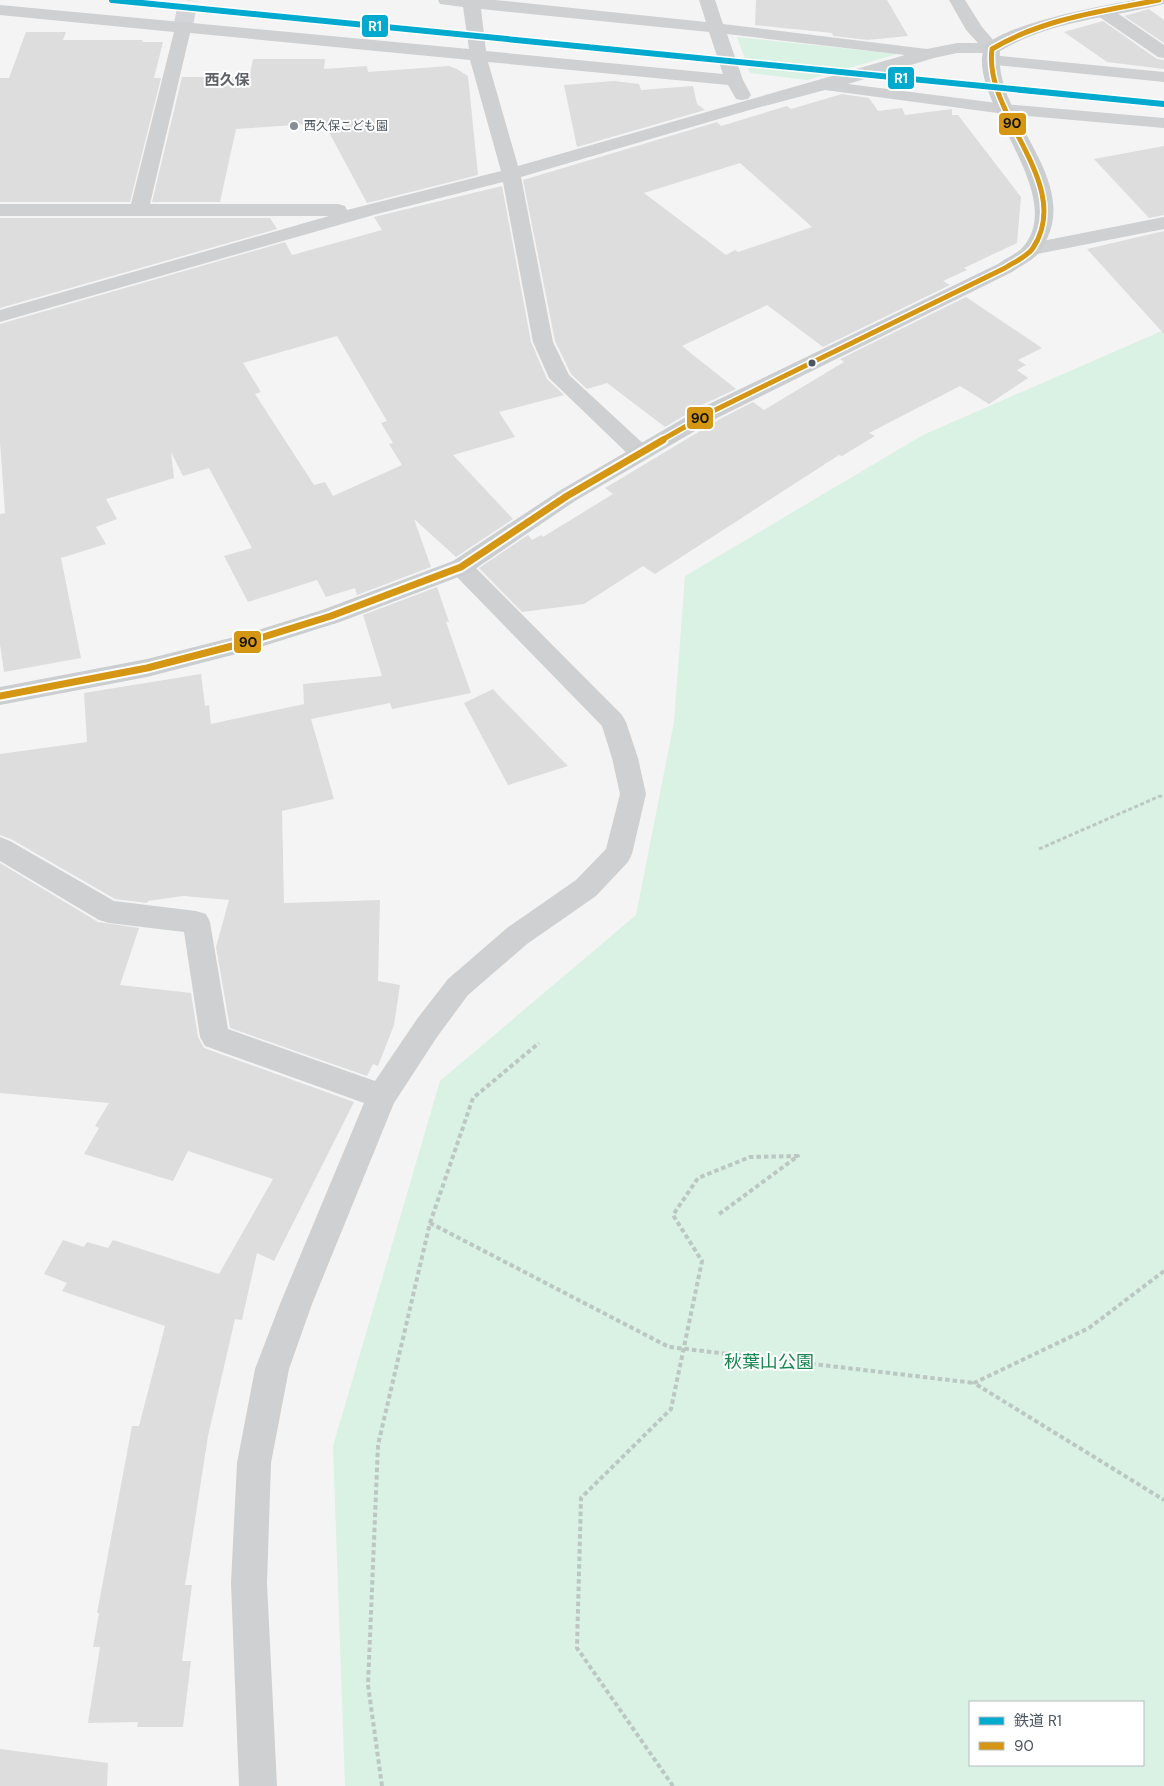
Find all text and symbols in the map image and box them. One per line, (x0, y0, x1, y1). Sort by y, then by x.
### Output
line badge: R1 (361, 14, 389, 38)
text: R1 (368, 17, 382, 35)
line badge: R1 (887, 66, 915, 90)
text: R1 (894, 69, 908, 87)
district label: 西久保 (204, 70, 250, 90)
line badge: 90 (998, 112, 1027, 136)
text: 90 (1003, 114, 1022, 132)
place label: 西久保こども園 (304, 118, 388, 134)
marker: 西久保こども園 (288, 120, 300, 132)
unlabelled marker (807, 358, 817, 368)
line badge: 90 (686, 406, 714, 430)
text: 90 (691, 409, 710, 427)
line badge: 90 (233, 630, 262, 654)
text: 90 (239, 633, 258, 651)
park label: 秋葉山公園 (724, 1350, 814, 1374)
legend (969, 1701, 1144, 1766)
text: 鉄道 R1 (1014, 1711, 1062, 1731)
text: 90 (1014, 1736, 1034, 1756)

